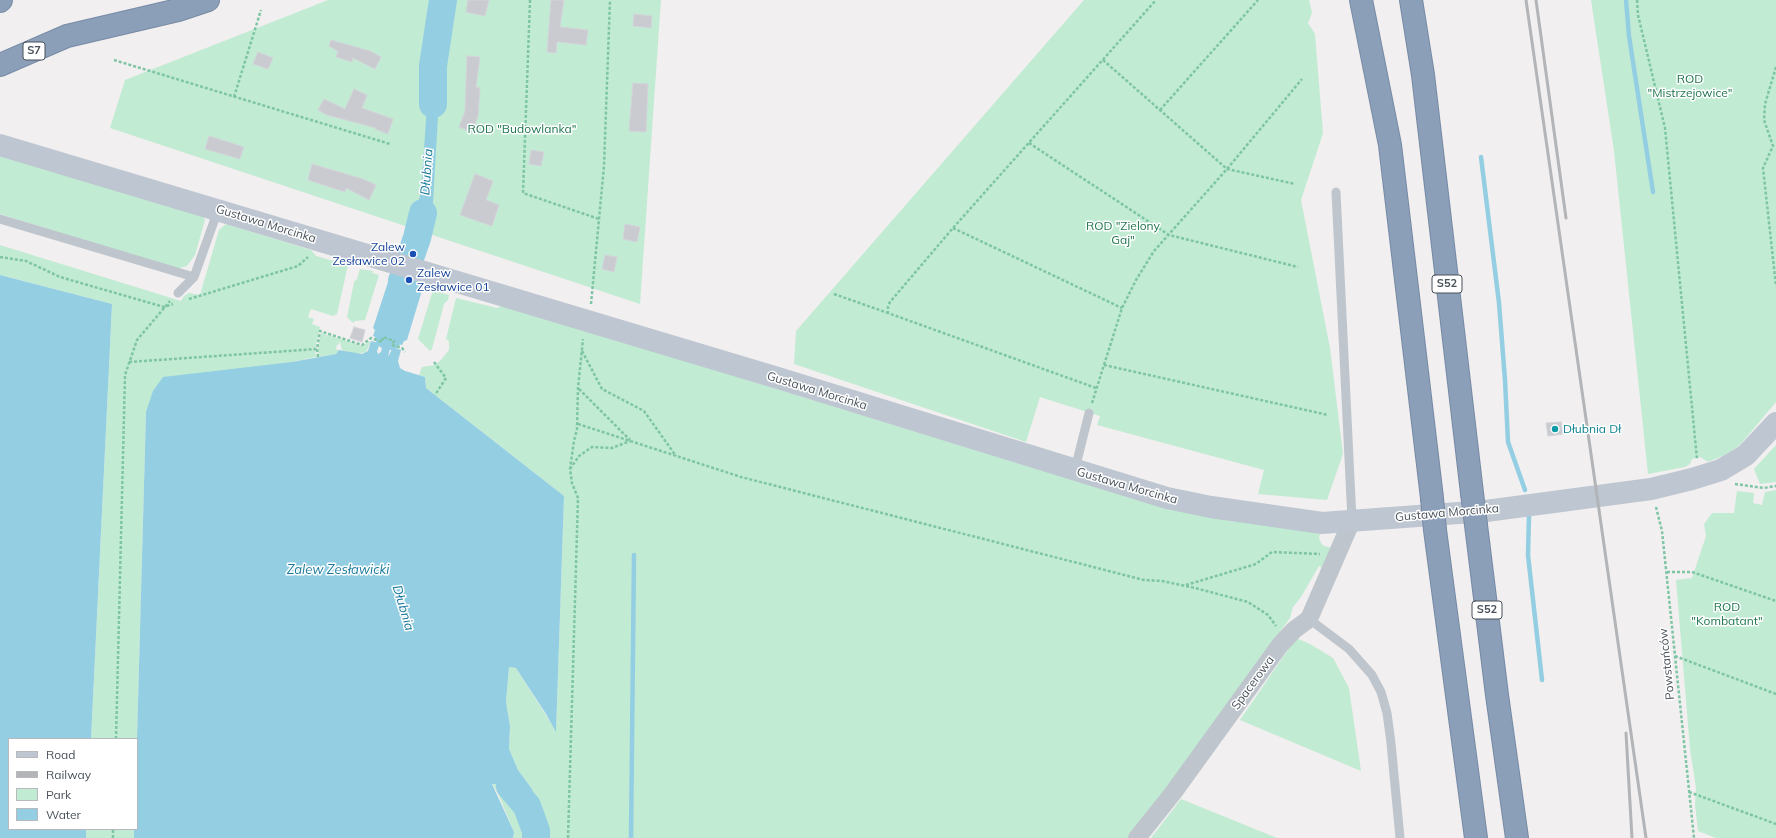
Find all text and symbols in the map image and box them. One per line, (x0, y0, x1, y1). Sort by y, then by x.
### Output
road number: S7 (23, 42, 45, 60)
park label: ROD "Mistrzejowice" (1648, 72, 1732, 100)
park label: ROD "Budowlanka" (468, 122, 576, 136)
water label: Dłubnia (418, 148, 436, 196)
street label: Gustawa Morcinka (214, 202, 318, 246)
park label: ROD "Zielony Gaj" (1086, 219, 1160, 247)
place label: Zalew Zesławice 02 (332, 240, 405, 268)
marker: Zalew Zesławice 02 (408, 249, 418, 259)
place label: Zalew Zesławice 01 (417, 266, 490, 294)
marker: Zalew Zesławice 01 (404, 275, 414, 285)
road number: S52 (1432, 275, 1462, 293)
street label: Gustawa Morcinka (765, 369, 869, 413)
place label: Dłubnia Dł (1563, 422, 1621, 436)
marker: Dłubnia Dł (1550, 424, 1560, 434)
street label: Gustawa Morcinka (1075, 465, 1179, 507)
street label: Gustawa Morcinka (1394, 501, 1500, 525)
water label: Zalew Zesławicki (287, 562, 389, 578)
water label: Dłubnia (389, 583, 417, 633)
park label: ROD "Kombatant" (1691, 600, 1763, 628)
road number: S52 (1472, 601, 1502, 619)
street label: Powstańców (1656, 627, 1678, 701)
street label: Spacerowa (1229, 653, 1277, 713)
legend (8, 738, 138, 830)
text: Road (46, 747, 75, 762)
text: Railway (46, 767, 91, 782)
text: Park (46, 787, 71, 802)
text: Water (46, 807, 81, 822)

